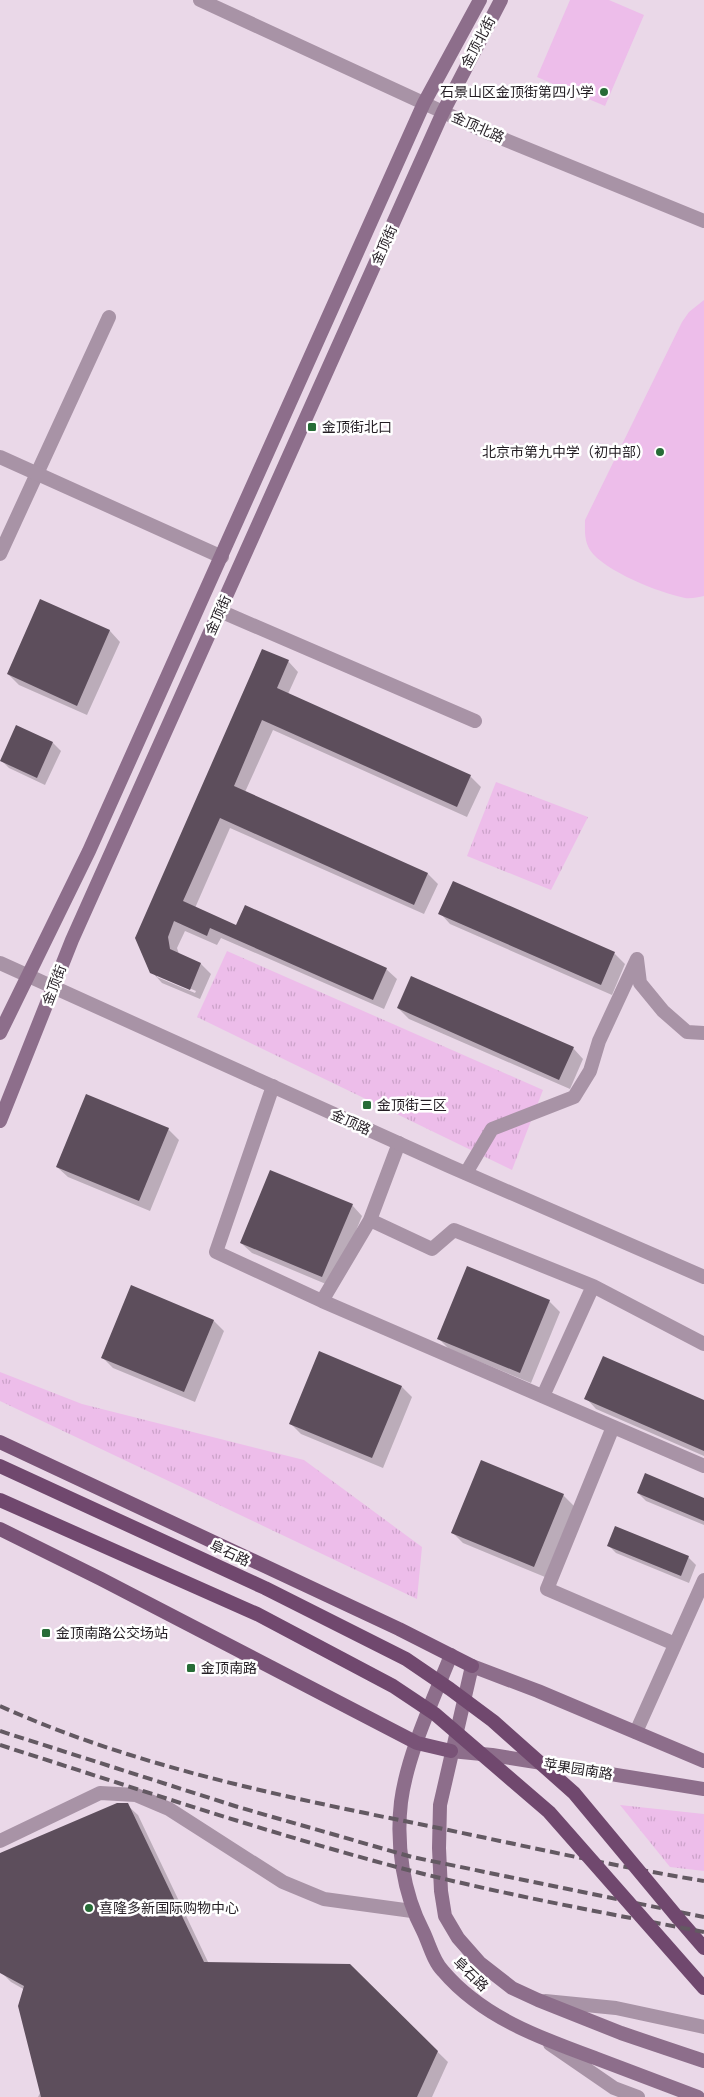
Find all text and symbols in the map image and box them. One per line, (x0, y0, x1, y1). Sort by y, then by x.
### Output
street label: 金顶北街 (458, 14, 498, 70)
place label: 石景山区金顶街第四小学 (440, 84, 594, 100)
marker: 石景山区金顶街第四小学 (598, 86, 610, 98)
street label: 金顶北路 (449, 108, 507, 146)
street label: 金顶街 (368, 223, 400, 267)
place label: 金顶街北口 (322, 419, 392, 435)
marker: 金顶街北口 (306, 421, 318, 433)
place label: 北京市第九中学（初中部） (482, 444, 650, 460)
marker: 北京市第九中学（初中部） (654, 446, 666, 458)
street label: 金顶街 (202, 593, 234, 637)
street label: 金顶街 (39, 963, 69, 1007)
place label: 金顶街三区 (377, 1097, 447, 1113)
marker: 金顶街三区 (361, 1099, 373, 1111)
street label: 金顶路 (329, 1106, 373, 1138)
street label: 阜石路 (208, 1537, 252, 1569)
place label: 金顶南路公交场站 (56, 1625, 168, 1641)
marker: 金顶南路公交场站 (40, 1627, 52, 1639)
place label: 金顶南路 (201, 1660, 257, 1676)
marker: 金顶南路 (185, 1662, 197, 1674)
street label: 苹果园南路 (542, 1756, 614, 1782)
place label: 喜隆多新国际购物中心 (99, 1900, 239, 1916)
marker: 喜隆多新国际购物中心 (83, 1902, 95, 1914)
street label: 阜石路 (450, 1954, 492, 1994)

